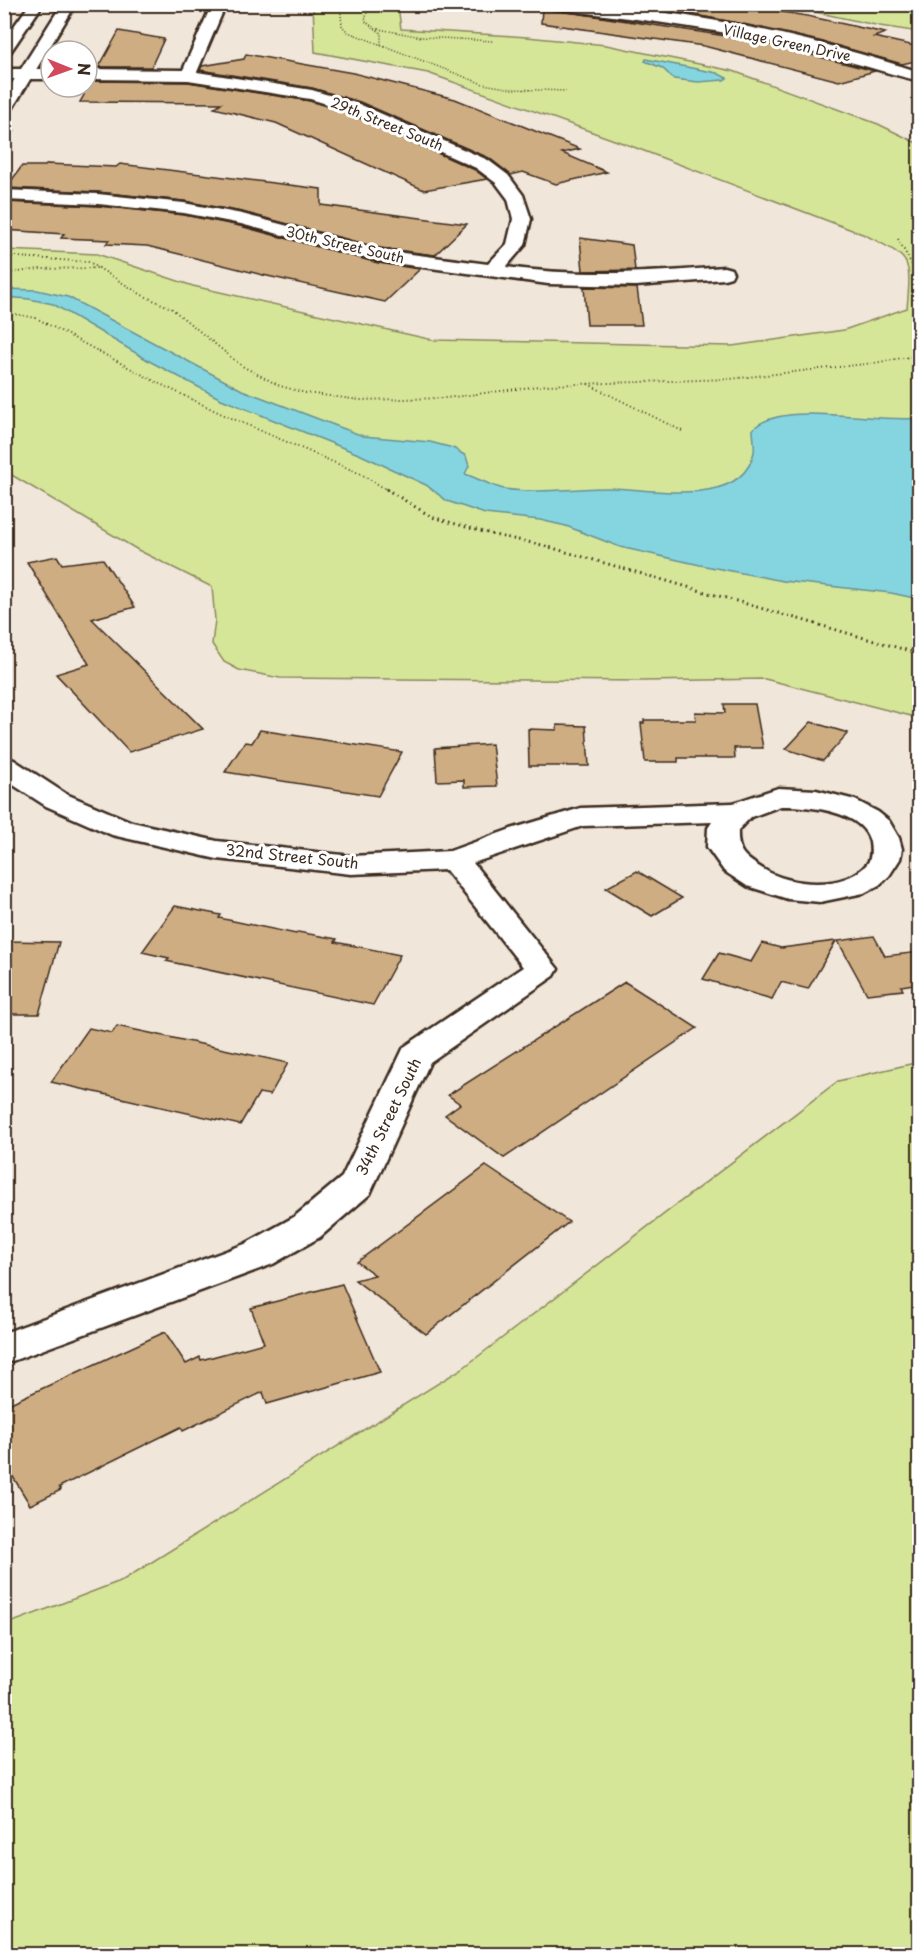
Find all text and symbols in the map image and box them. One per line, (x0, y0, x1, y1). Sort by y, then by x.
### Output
street label: Village Green Drive (721, 19, 853, 66)
north arrow (39, 39, 99, 99)
text: N (73, 63, 97, 76)
street label: 29th Street South (328, 91, 446, 156)
street label: 30th Street South (284, 221, 406, 268)
street label: 32nd Street South (224, 837, 360, 874)
street label: 34th Street South (349, 1054, 426, 1179)

